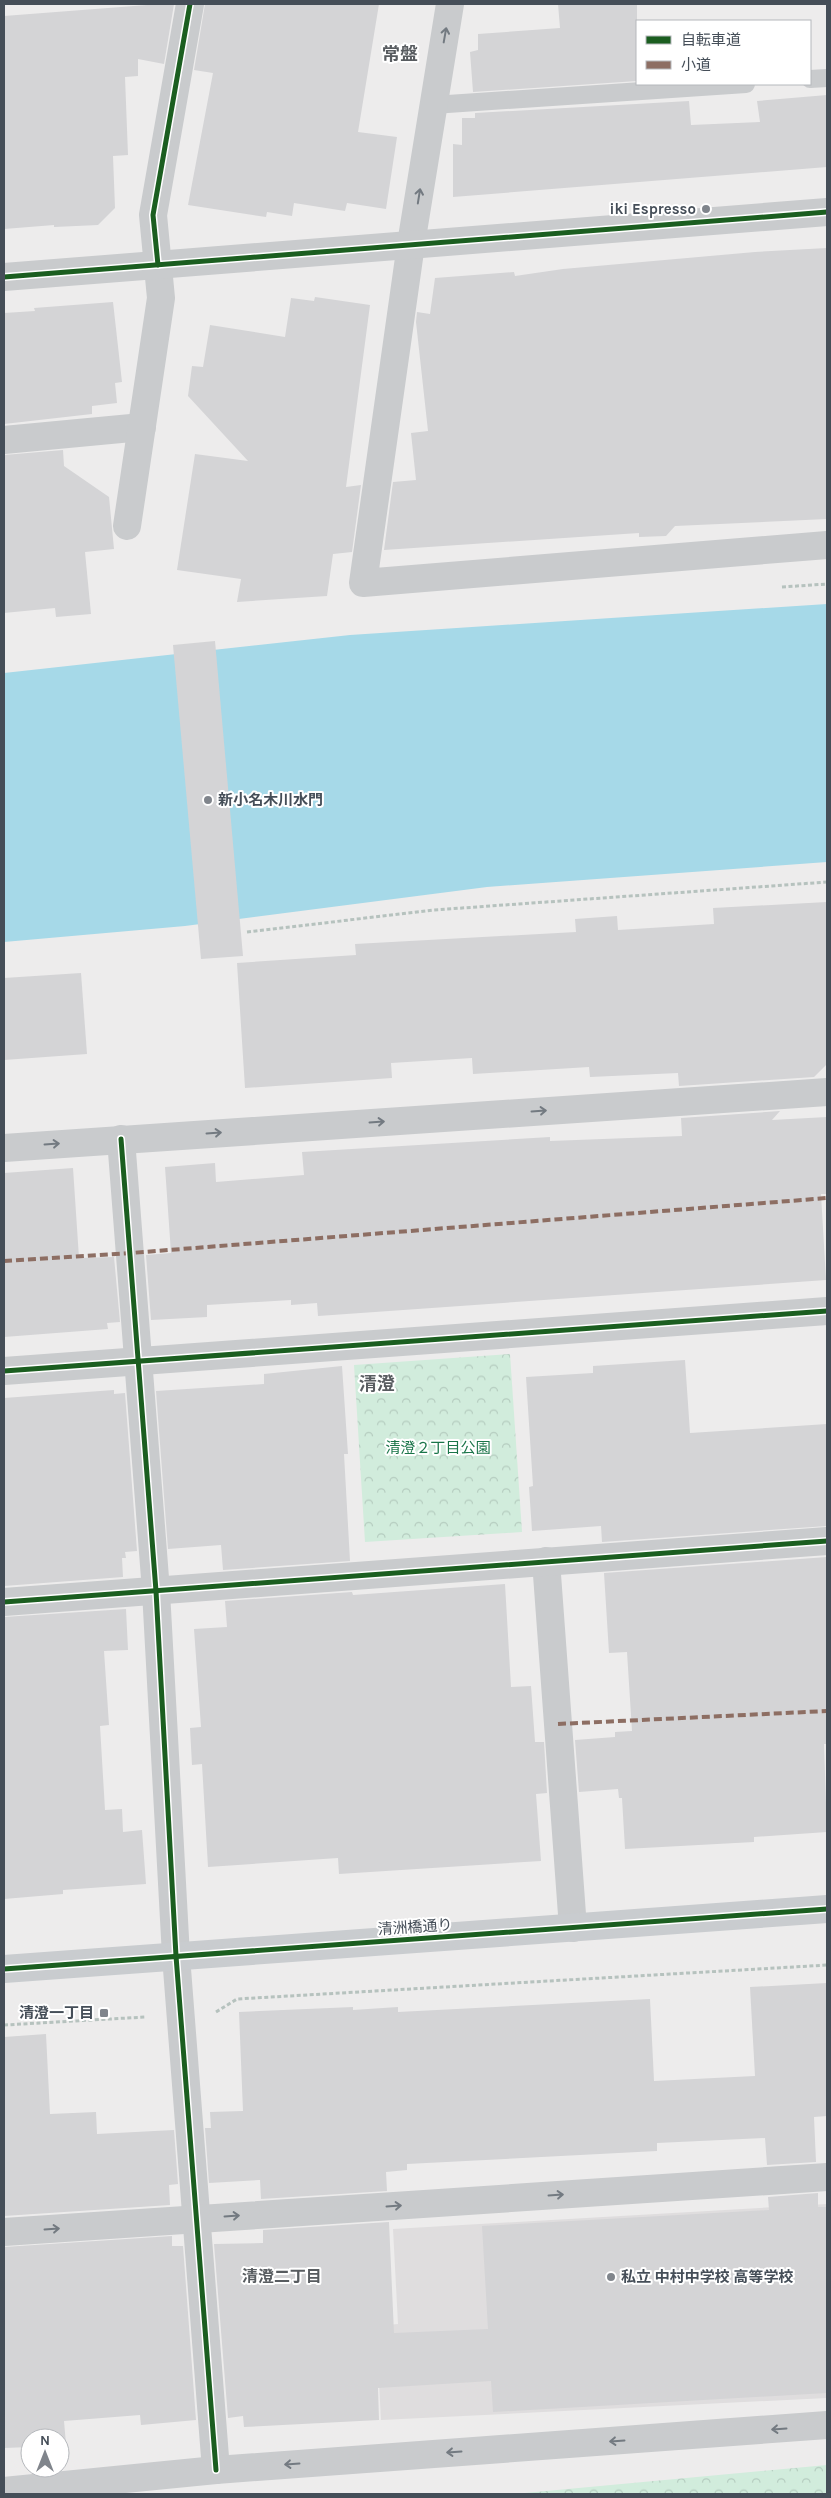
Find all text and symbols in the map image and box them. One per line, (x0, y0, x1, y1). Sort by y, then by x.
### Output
legend (636, 20, 811, 85)
one-way arrow (440, 28, 450, 44)
text: 自転車道 (681, 31, 741, 49)
district label: 常盤 (382, 43, 418, 65)
text: 小道 (681, 56, 711, 74)
one-way arrow (414, 188, 424, 204)
place label: iki Espresso (609, 200, 696, 218)
marker: iki Espresso (700, 203, 712, 215)
place label: 新小名木川水門 (218, 791, 323, 809)
marker: 新小名木川水門 (202, 794, 214, 806)
one-way arrow (530, 1106, 546, 1116)
one-way arrow (368, 1117, 384, 1126)
one-way arrow (206, 1128, 222, 1137)
one-way arrow (44, 1139, 60, 1149)
district label: 清澄 (359, 1373, 395, 1395)
park label: 清澄２丁目公園 (385, 1439, 491, 1457)
street label: 清洲橋通り (377, 1915, 453, 1939)
place label: 清澄一丁目 (19, 2004, 94, 2022)
marker: 清澄一丁目 (98, 2007, 110, 2019)
one-way arrow (548, 2190, 564, 2199)
one-way arrow (386, 2201, 402, 2210)
one-way arrow (224, 2212, 240, 2221)
one-way arrow (44, 2224, 60, 2234)
district label: 清澄二丁目 (242, 2267, 322, 2286)
place label: 私立 中村中学校 高等学校 (621, 2268, 794, 2286)
marker: 私立 中村中学校 高等学校 (605, 2271, 617, 2283)
one-way arrow (771, 2424, 787, 2433)
north arrow (20, 2428, 70, 2478)
text: N (40, 2432, 50, 2449)
one-way arrow (609, 2436, 625, 2445)
one-way arrow (447, 2448, 463, 2457)
one-way arrow (285, 2460, 301, 2469)

